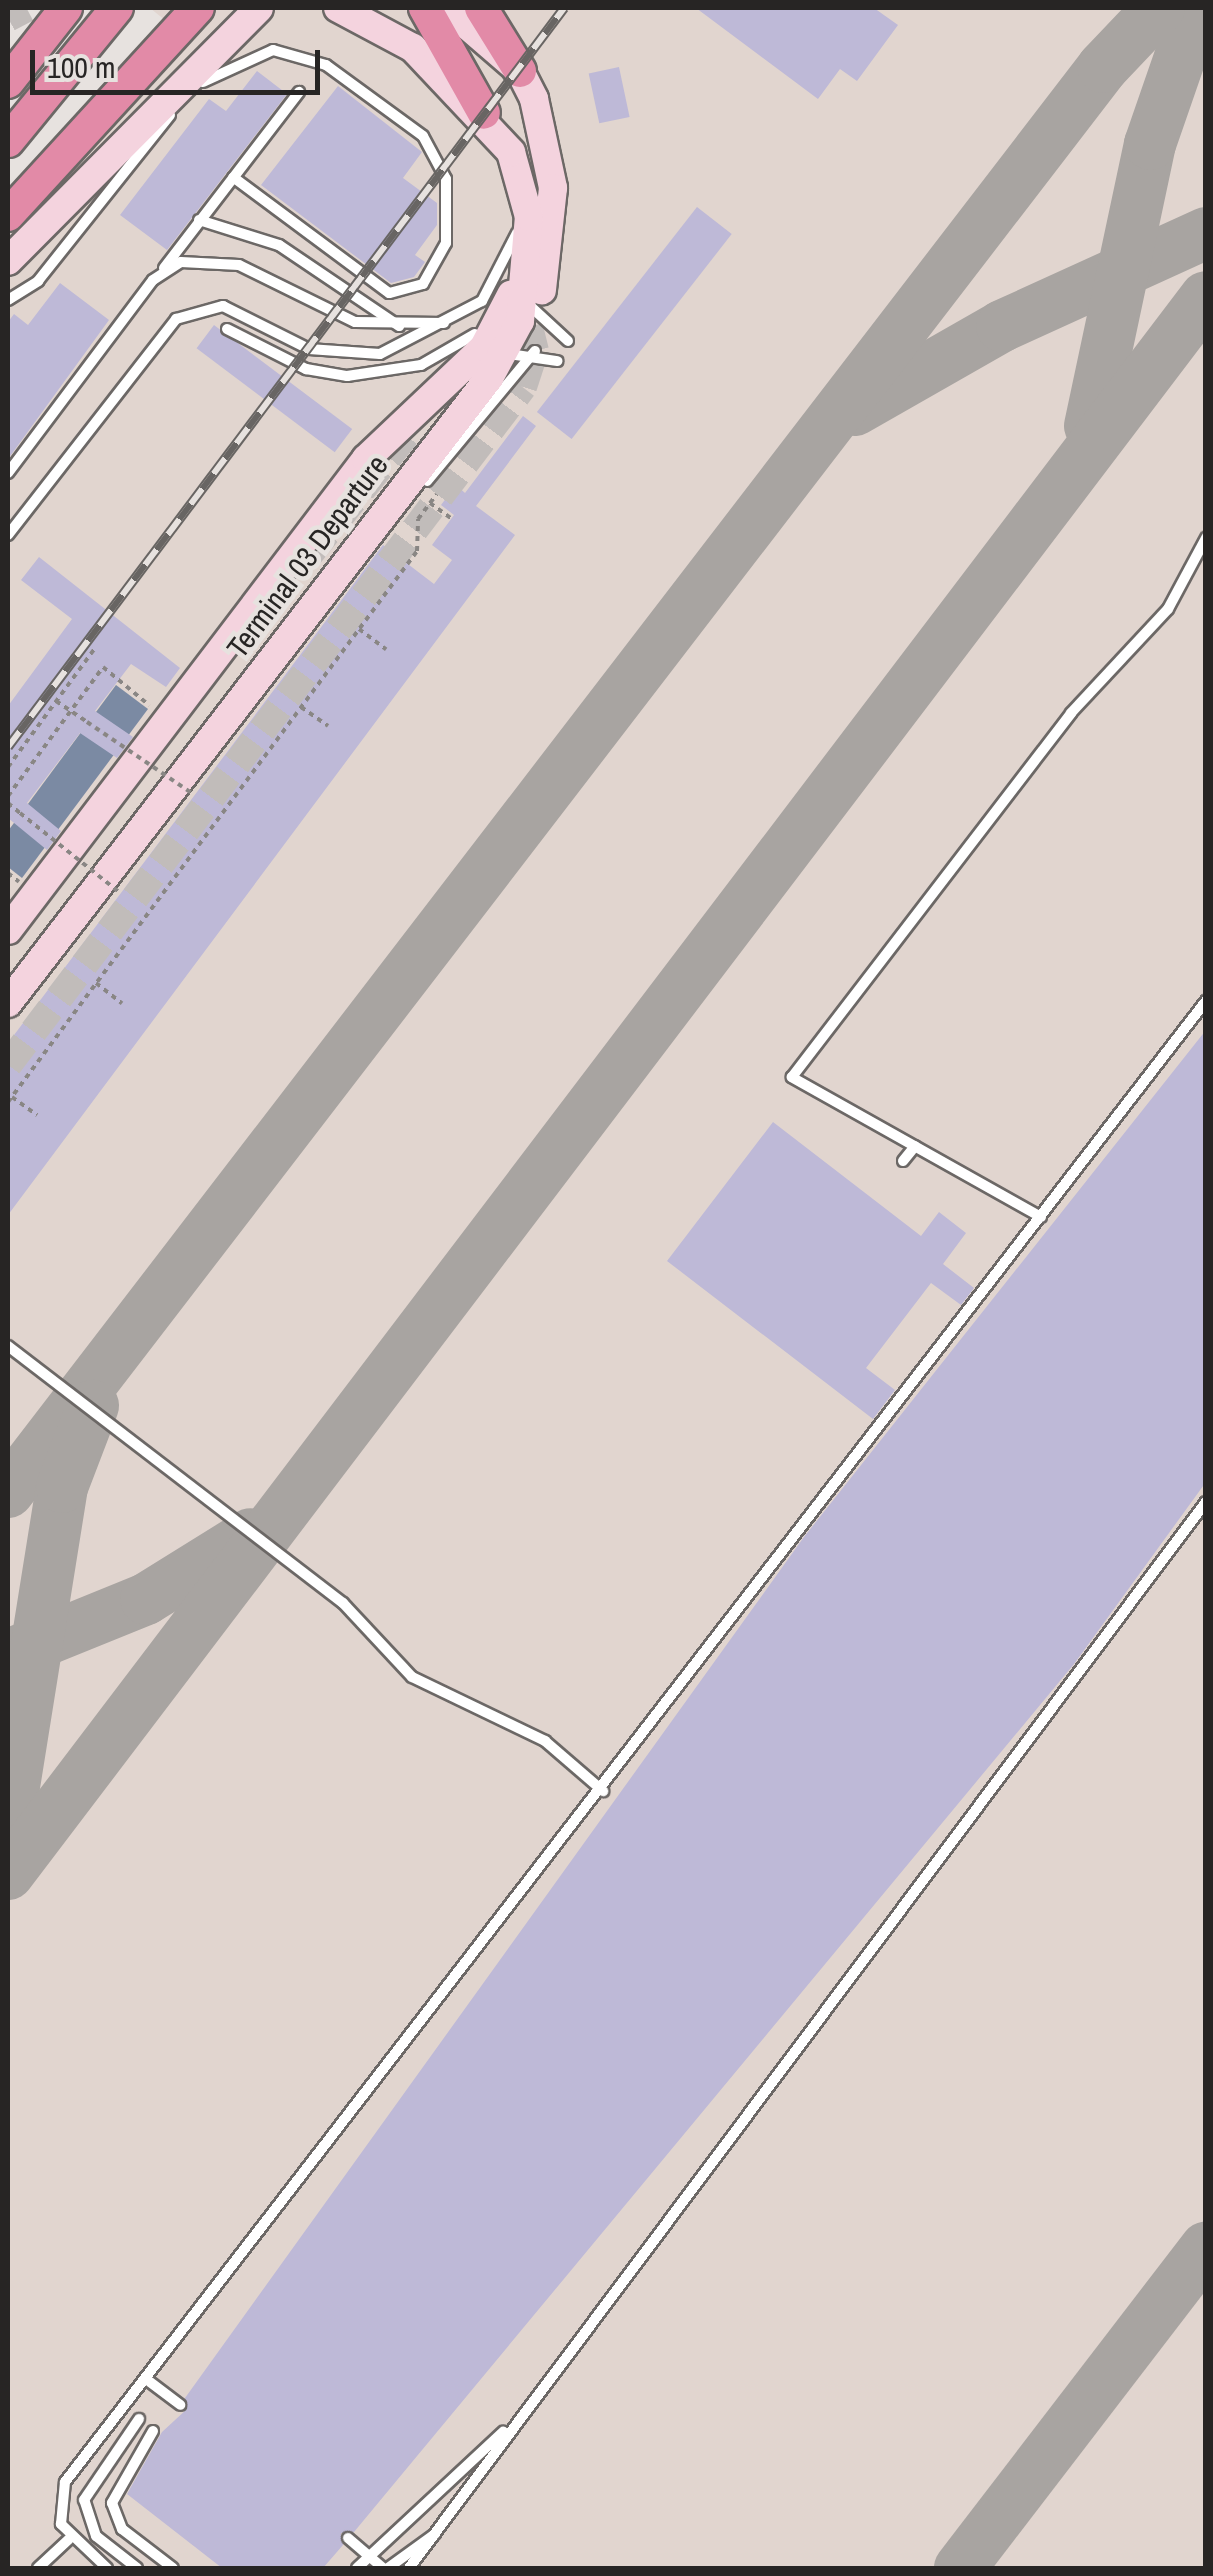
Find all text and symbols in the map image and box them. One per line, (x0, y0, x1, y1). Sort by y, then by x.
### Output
scale bar (35, 30, 325, 92)
text: 100 m (47, 47, 115, 87)
street label: Terminal 03 Departure (219, 447, 395, 665)

